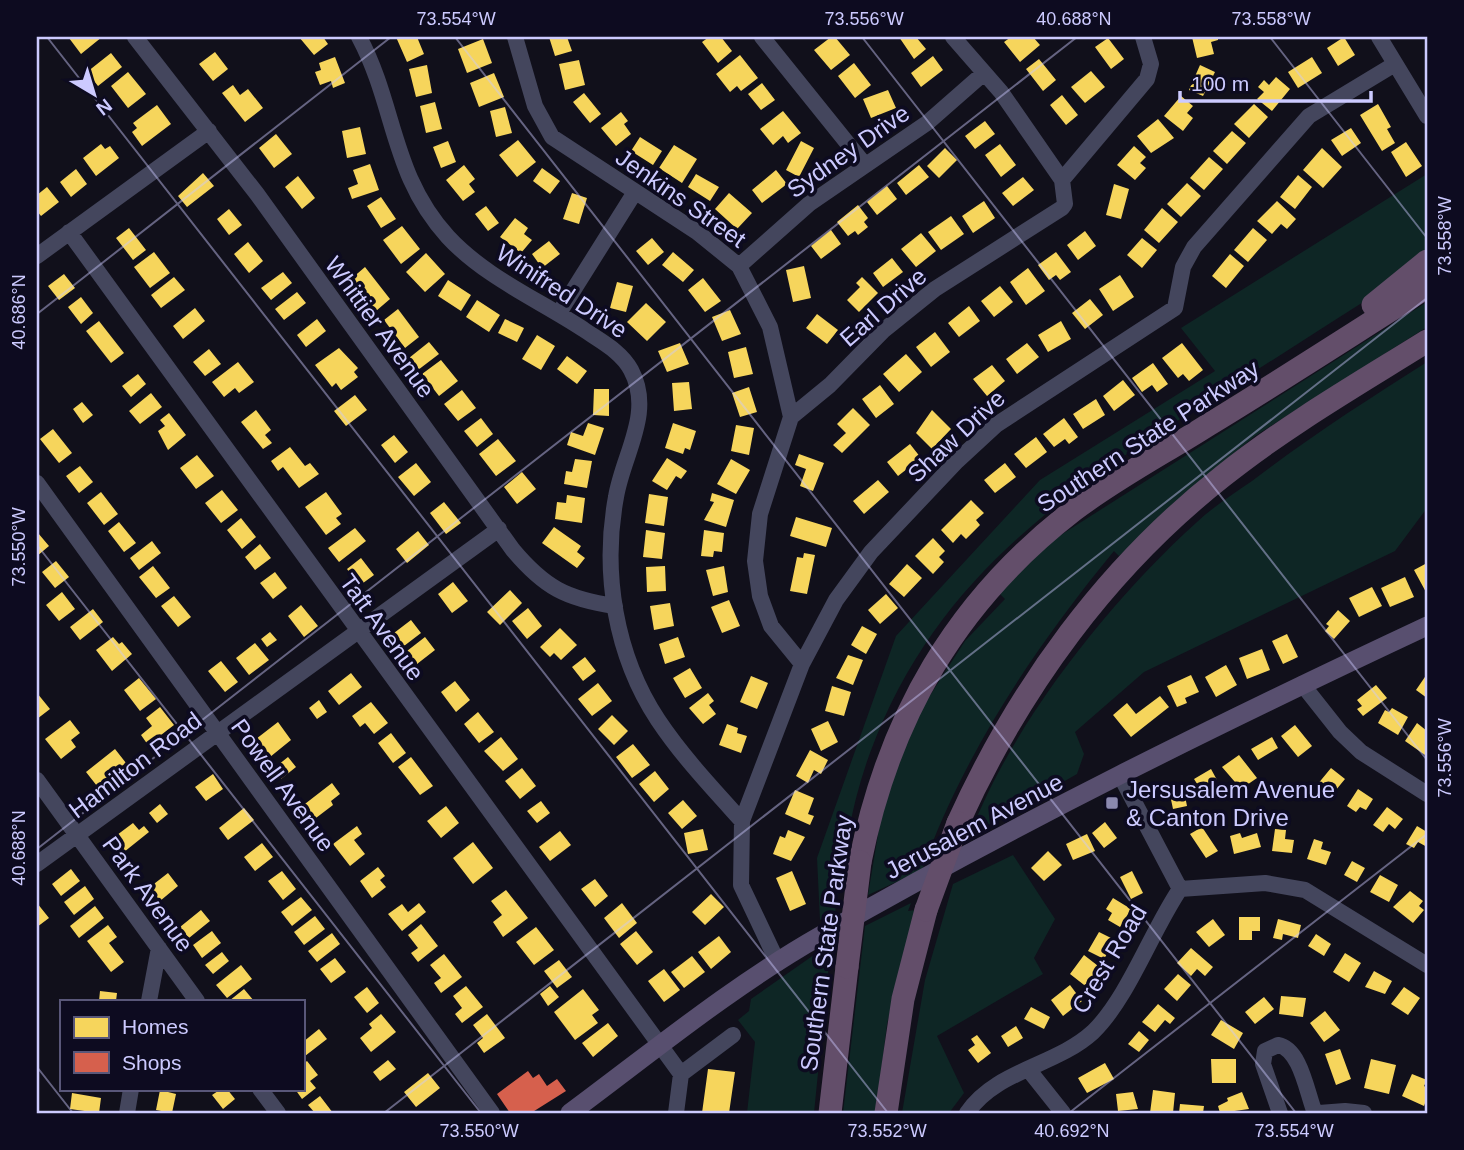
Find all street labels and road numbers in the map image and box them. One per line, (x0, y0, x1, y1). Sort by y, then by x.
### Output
street label: Sydney Drive (782, 99, 914, 203)
street label: Jenkins Street (611, 143, 751, 253)
street label: Winifred Drive (491, 239, 633, 343)
street label: Whittier Avenue (320, 251, 440, 403)
street label: Earl Drive (834, 262, 932, 352)
street label: Southern State Parkway (1032, 354, 1264, 518)
street label: Shaw Drive (902, 384, 1010, 488)
street label: Taft Avenue (334, 569, 430, 685)
street label: Hamilton Road (63, 706, 207, 824)
street label: Powell Avenue (226, 714, 340, 856)
street label: Jerusalem Avenue (881, 768, 1067, 884)
street label: Southern State Parkway (795, 813, 857, 1073)
street label: Park Avenue (97, 831, 199, 957)
street label: Crest Road (1066, 900, 1152, 1018)

